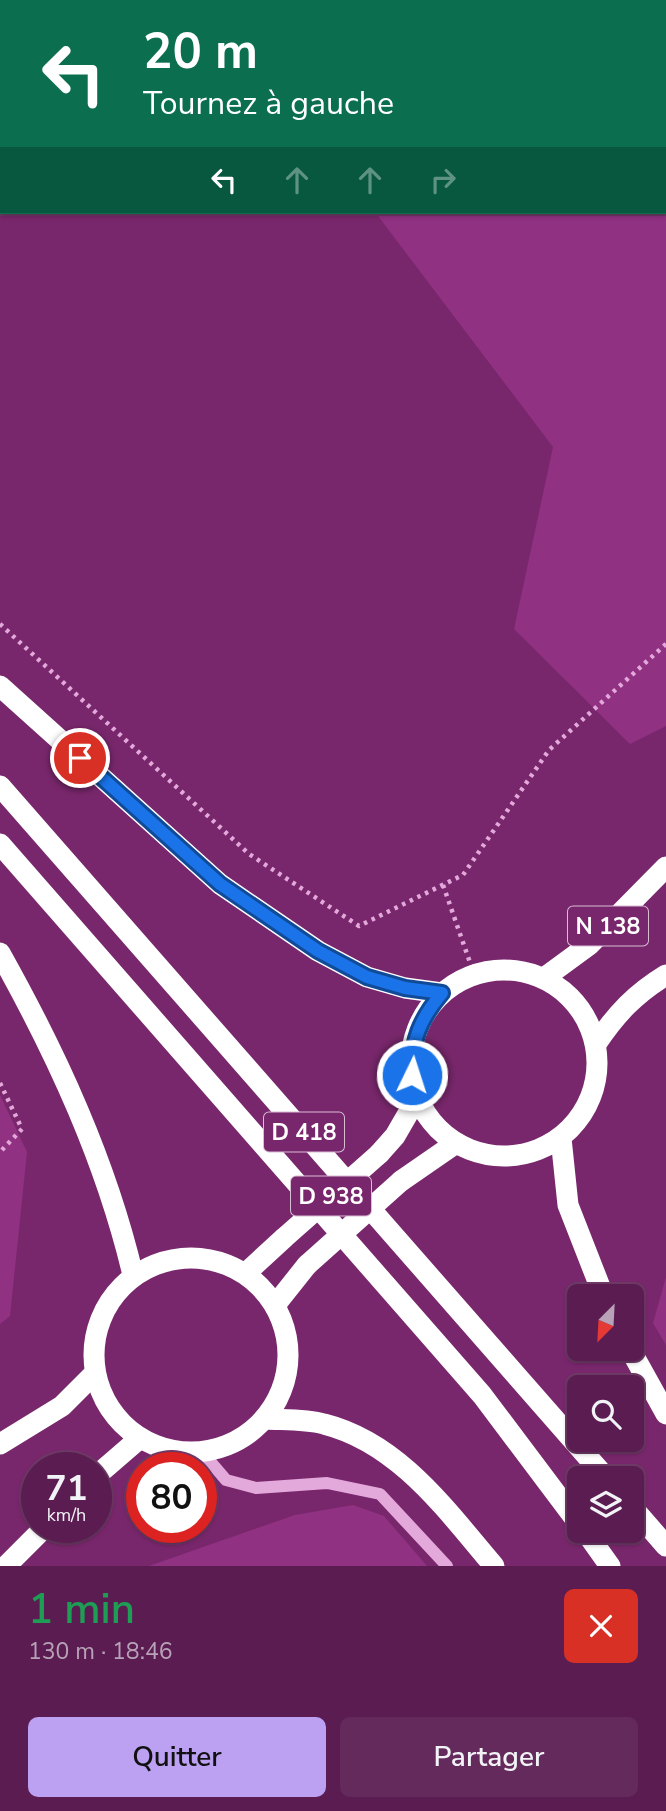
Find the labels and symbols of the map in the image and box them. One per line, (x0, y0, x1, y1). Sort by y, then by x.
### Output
pin (50, 728, 110, 788)
road number: N 138 (568, 906, 648, 945)
position arrow (375, 1038, 449, 1112)
road number: D 418 (264, 1112, 344, 1152)
road number: D 938 (291, 1176, 371, 1216)
north arrow (567, 1284, 644, 1362)
speed limit sign: 80 (126, 1452, 217, 1543)

